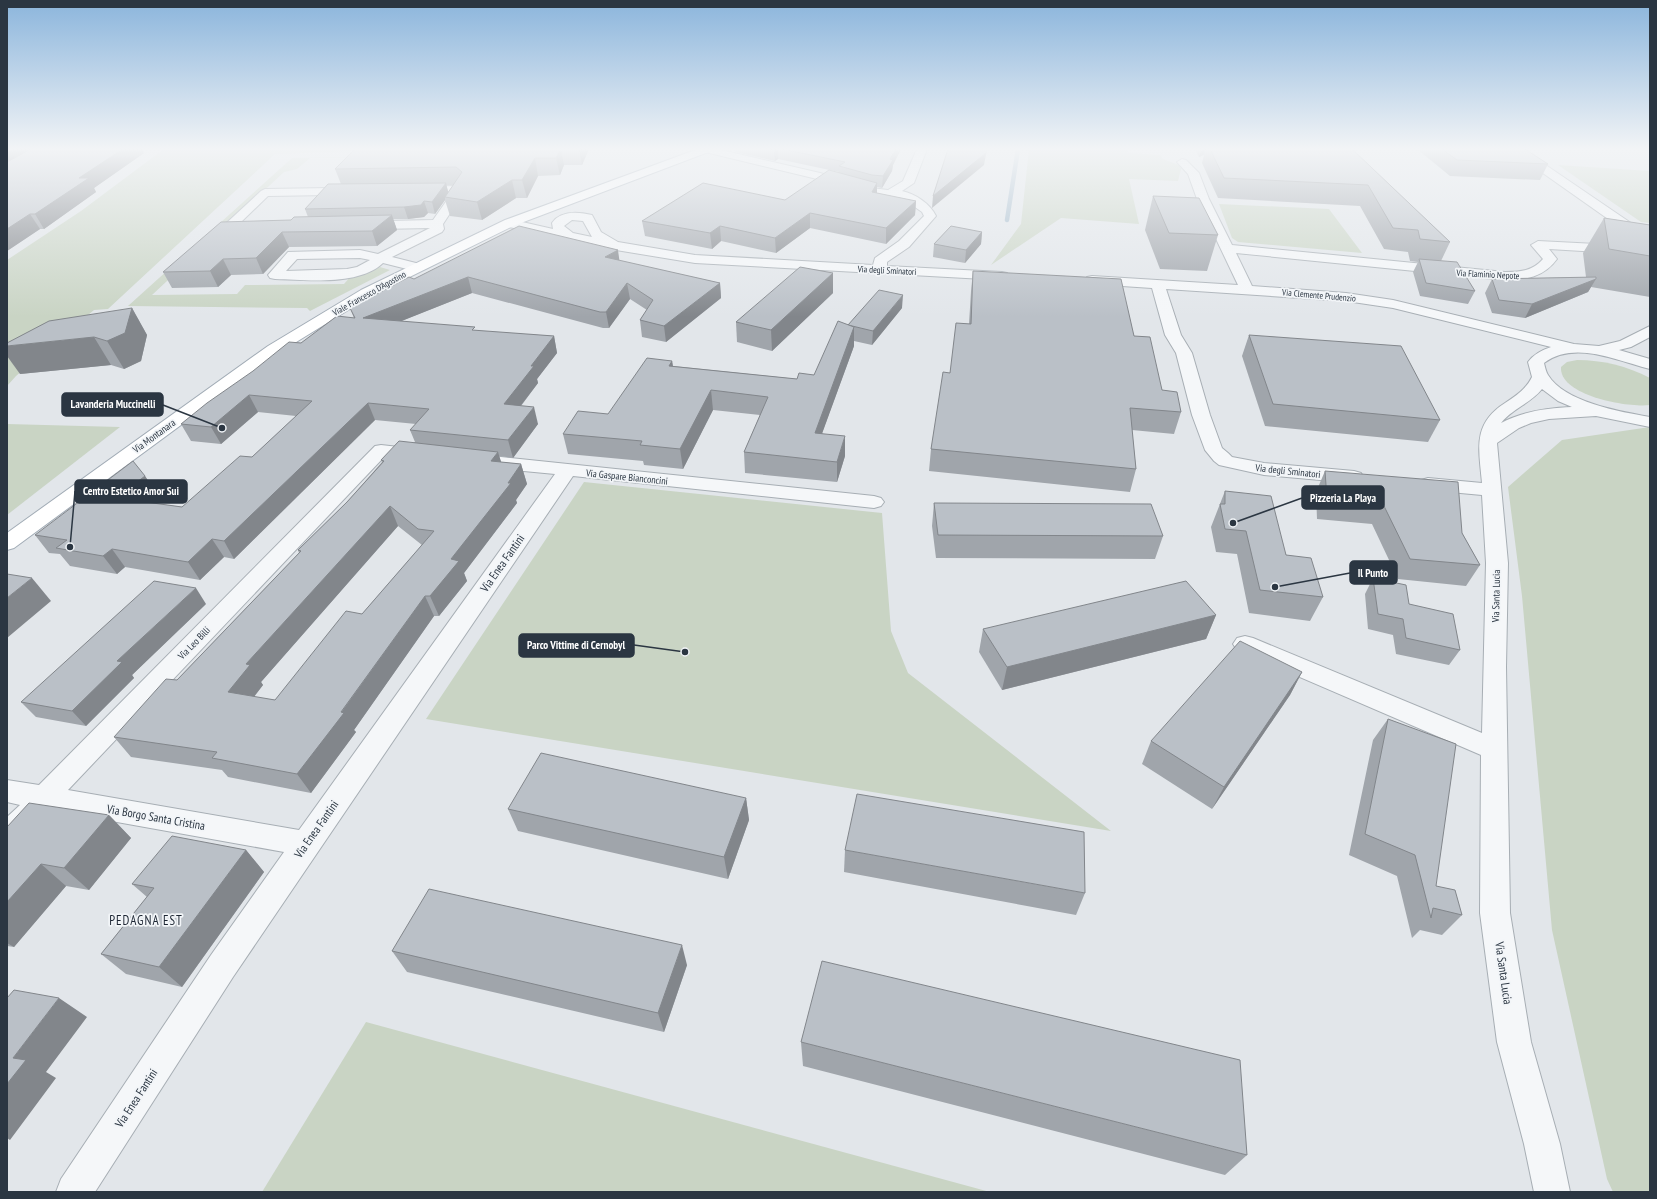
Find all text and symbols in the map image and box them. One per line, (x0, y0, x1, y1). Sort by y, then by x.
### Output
street label: Via degli Sminatori (856, 263, 917, 277)
street label: Via Flaminio Nepote (1455, 267, 1520, 281)
street label: Viale Francesco D'Agostino (329, 268, 408, 318)
street label: Via Clemente Prudenzio (1281, 286, 1356, 304)
callout: Lavanderia Muccinelli (62, 393, 163, 416)
text: Lavanderia Muccinelli (71, 397, 156, 411)
street label: Via Montanara (129, 416, 178, 457)
street label: Via degli Sminatori (1254, 461, 1321, 481)
street label: Via Gaspare Bianconcini (584, 466, 669, 488)
callout: Centro Estetico Amor Sui (75, 480, 187, 503)
text: Centro Estetico Amor Sui (83, 484, 180, 498)
callout: Pizzeria La Playa (1302, 486, 1384, 509)
text: Pizzeria La Playa (1310, 491, 1377, 505)
street label: Via Enea Fantini (476, 531, 527, 596)
callout: Il Punto (1350, 561, 1397, 584)
text: Il Punto (1358, 566, 1388, 580)
street label: Via Santa Lucia (1489, 570, 1503, 623)
street label: Via Leo Billi (174, 624, 213, 663)
callout: Parco Vittime di Cernobyl (519, 634, 634, 657)
text: Parco Vittime di Cernobyl (527, 638, 625, 652)
street label: Via Enea Fantini (290, 797, 341, 862)
street label: Via Borgo Santa Cristina (105, 801, 207, 833)
district label: PEDAGNA EST (109, 912, 183, 929)
street label: Via Santa Lucia (1492, 940, 1516, 1005)
street label: Via Enea Fantini (111, 1066, 161, 1131)

